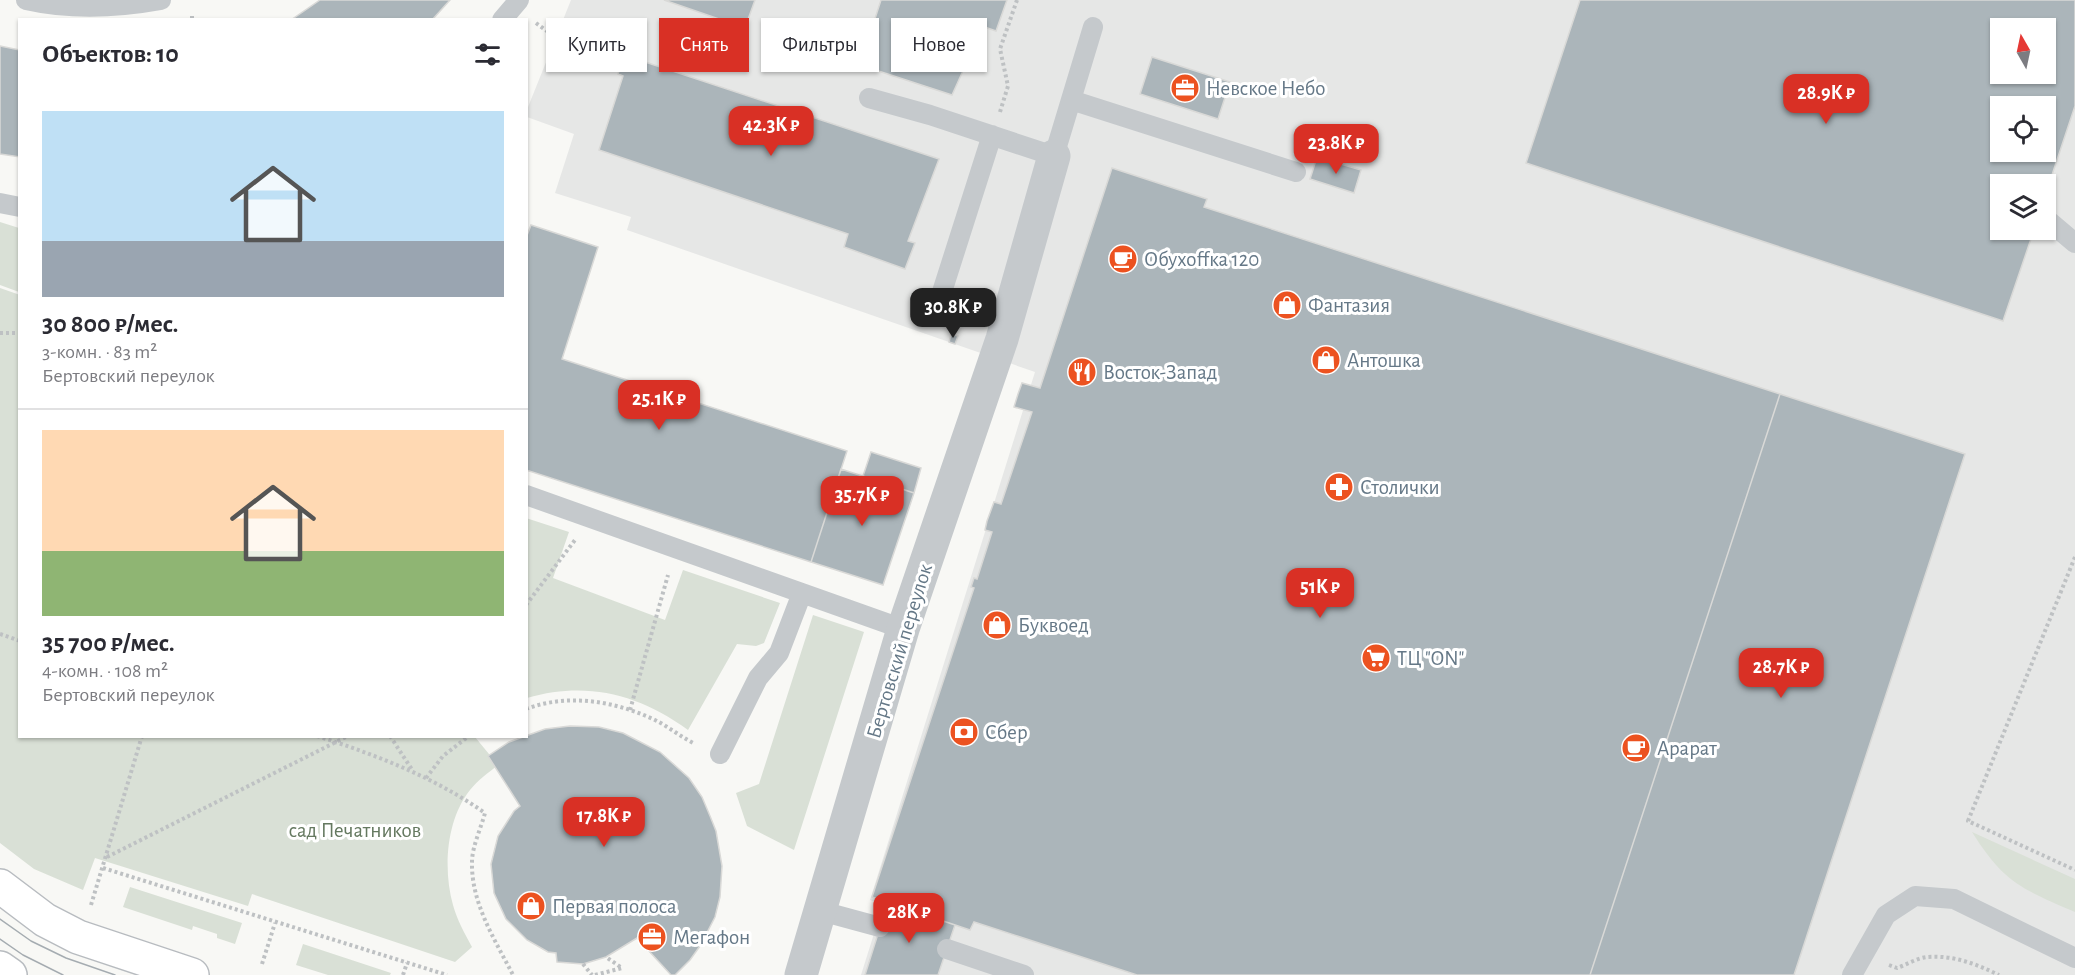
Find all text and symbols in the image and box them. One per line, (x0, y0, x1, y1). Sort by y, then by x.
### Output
chip: Купить (546, 18, 647, 72)
chip: Снять (659, 18, 749, 72)
chip: Фильтры (761, 18, 879, 72)
chip: Новое (891, 18, 987, 72)
north arrow (1990, 18, 2056, 84)
map controls (1990, 18, 2056, 240)
icon: filters (471, 38, 504, 71)
text: Объектов: 10 (42, 41, 179, 67)
office icon: Невское Небо (1169, 72, 1201, 104)
pin: 28.9K ₽ (1771, 74, 1881, 125)
place label: Невское Небо (1206, 78, 1326, 99)
text: 28.9K ₽ (1797, 83, 1855, 103)
button: locate (1990, 96, 2056, 162)
pin: 42.3K ₽ (716, 106, 826, 157)
text: 42.3K ₽ (743, 115, 799, 135)
pin: 23.8K ₽ (1281, 124, 1391, 175)
text: 23.8K ₽ (1308, 133, 1364, 153)
icon: home (219, 150, 327, 258)
button: layers (1990, 174, 2056, 240)
cafe icon: Обухоffка 120 (1107, 243, 1139, 275)
place label: Обухоffка 120 (1144, 249, 1259, 270)
pin: 30.8K ₽ (898, 288, 1008, 339)
shop icon: Фантазия (1271, 289, 1303, 321)
place label: Фантазия (1308, 295, 1390, 316)
text: 30.8K ₽ (924, 297, 982, 317)
text: 30 800 ₽/мес. (42, 311, 179, 337)
text: 3-комн. · 83 m² (42, 342, 157, 362)
shop icon: Антошка (1310, 344, 1342, 376)
place label: Антошка (1347, 350, 1421, 371)
restaurant icon: Восток-Запад (1066, 356, 1098, 388)
place label: Восток-Запад (1103, 362, 1217, 383)
text: Бертовский переулок (42, 366, 215, 386)
pin: 25.1K ₽ (604, 380, 714, 431)
text: 25.1K ₽ (632, 389, 686, 409)
icon: home (219, 469, 327, 577)
pharmacy icon: Столички (1323, 471, 1355, 503)
pin: 35.7K ₽ (807, 476, 917, 527)
place label: Столички (1360, 477, 1440, 498)
text: 35.7K ₽ (835, 485, 889, 505)
street label: Бертовский переулок (863, 561, 936, 741)
pin: 51K ₽ (1278, 568, 1362, 619)
text: 51K ₽ (1300, 577, 1340, 597)
shop icon: Буквоед (981, 609, 1013, 641)
place label: Буквоед (1018, 615, 1089, 636)
text: 35 700 ₽/мес. (42, 630, 175, 656)
supermarket icon: ТЦ "ON" (1360, 642, 1392, 674)
place label: ТЦ "ON" (1397, 648, 1464, 669)
pin: 28.7K ₽ (1726, 648, 1836, 699)
text: 28.7K ₽ (1753, 657, 1809, 677)
text: 4-комн. · 108 m² (42, 661, 168, 681)
text: Бертовский переулок (42, 685, 215, 705)
bank icon: Сбер (948, 716, 980, 748)
place label: Сбер (985, 722, 1028, 743)
cafe icon: Арарат (1620, 732, 1652, 764)
place label: Арарат (1657, 738, 1717, 759)
pin: 17.8K ₽ (549, 797, 659, 848)
text: 17.8K ₽ (577, 806, 631, 826)
park label: сад Печатников (289, 820, 421, 841)
shop icon: Первая полоса (515, 890, 547, 922)
pin: 28K ₽ (867, 893, 951, 944)
place label: Первая полоса (552, 896, 677, 917)
text: 28K ₽ (887, 902, 931, 922)
office icon: Мегафон (636, 921, 668, 953)
place label: Мегафон (673, 927, 750, 948)

